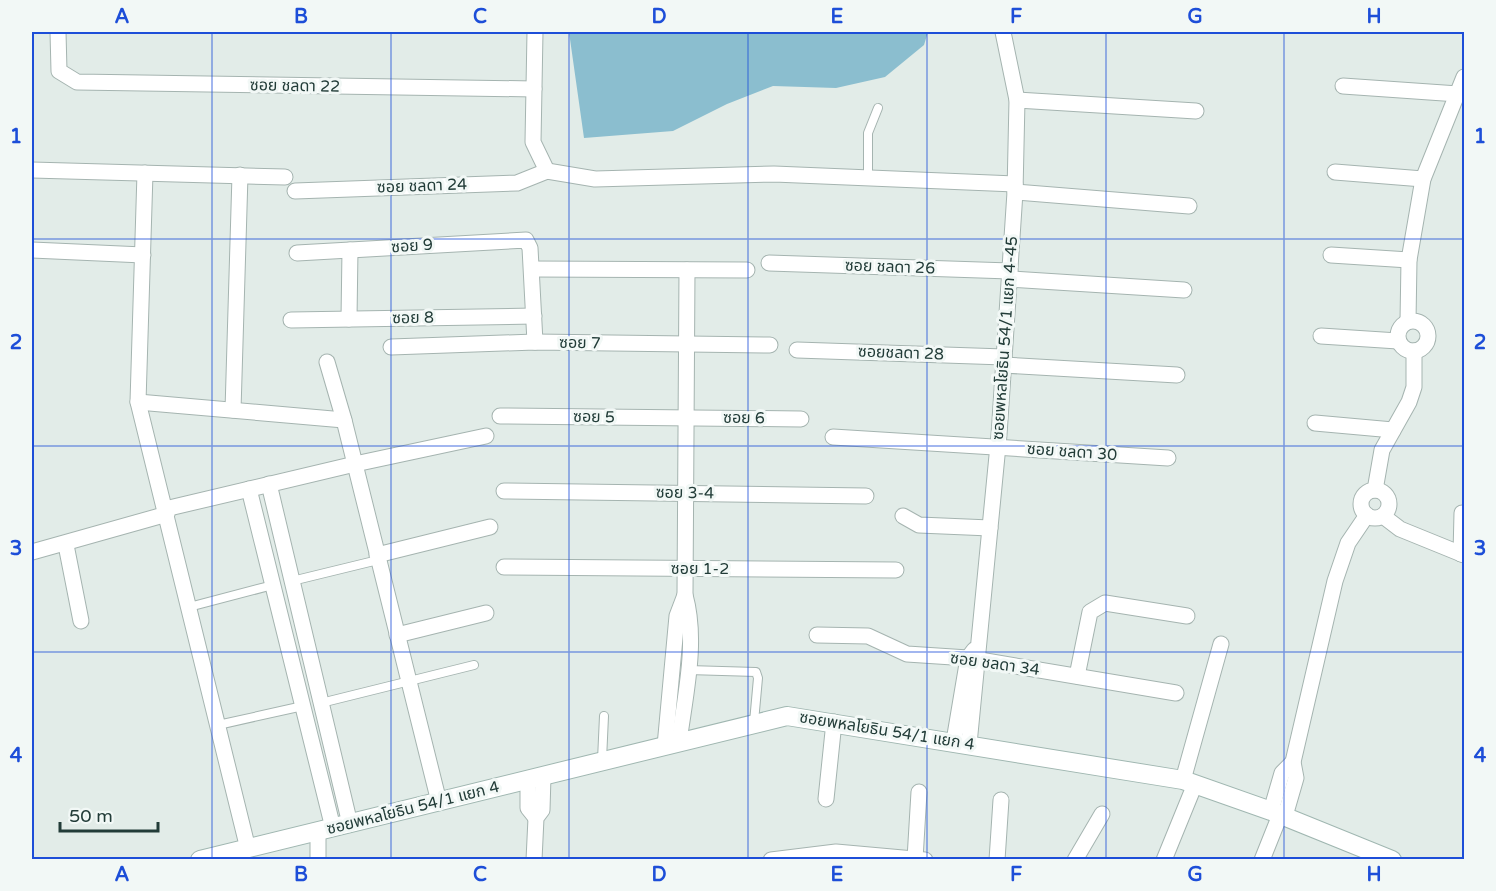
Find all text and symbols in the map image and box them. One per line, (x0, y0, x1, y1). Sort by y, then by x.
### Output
text: A (115, 5, 130, 29)
text: B (294, 5, 308, 29)
text: C (473, 5, 487, 29)
text: D (651, 5, 667, 29)
text: E (831, 5, 844, 29)
text: F (1010, 5, 1022, 29)
text: G (1187, 5, 1203, 29)
text: H (1366, 5, 1382, 29)
street label: ซอย ชลดา 22 (250, 75, 340, 97)
text: 1 (10, 125, 22, 149)
text: 1 (1474, 125, 1486, 149)
street label: ซอย ชลดา 24 (377, 174, 467, 198)
street label: ซอย 9 (390, 235, 434, 257)
street label: ซอยพหลโยธิน 54/1 แยก 4-45 (988, 235, 1022, 441)
street label: ซอย ชลดา 26 (845, 255, 935, 279)
street label: ซอย 8 (392, 308, 434, 328)
text: 2 (10, 331, 22, 355)
text: 2 (1474, 331, 1486, 355)
street label: ซอย 7 (559, 333, 601, 353)
street label: ซอยชลดา 28 (858, 342, 944, 364)
street label: ซอย 5 (573, 407, 615, 427)
street label: ซอย 6 (723, 408, 765, 428)
street label: ซอย ชลดา 30 (1026, 439, 1118, 465)
street label: ซอย 3-4 (656, 482, 714, 504)
text: 3 (10, 537, 22, 561)
text: 3 (1474, 537, 1486, 561)
street label: ซอย 1-2 (671, 559, 729, 579)
street label: ซอย ชลดา 34 (949, 648, 1041, 680)
street label: ซอยพหลโยธิน 54/1 แยก 4 (798, 707, 976, 755)
text: 4 (10, 744, 23, 768)
text: 4 (1474, 744, 1487, 768)
street label: ซอยพหลโยธิน 54/1 แยก 4 (325, 777, 501, 839)
scale bar (60, 795, 158, 833)
text: 50 m (69, 805, 113, 827)
text: A (115, 863, 130, 887)
text: B (294, 863, 308, 887)
text: C (473, 863, 487, 887)
text: D (651, 863, 667, 887)
text: E (831, 863, 844, 887)
text: F (1010, 863, 1022, 887)
text: G (1187, 863, 1203, 887)
text: H (1366, 863, 1382, 887)

